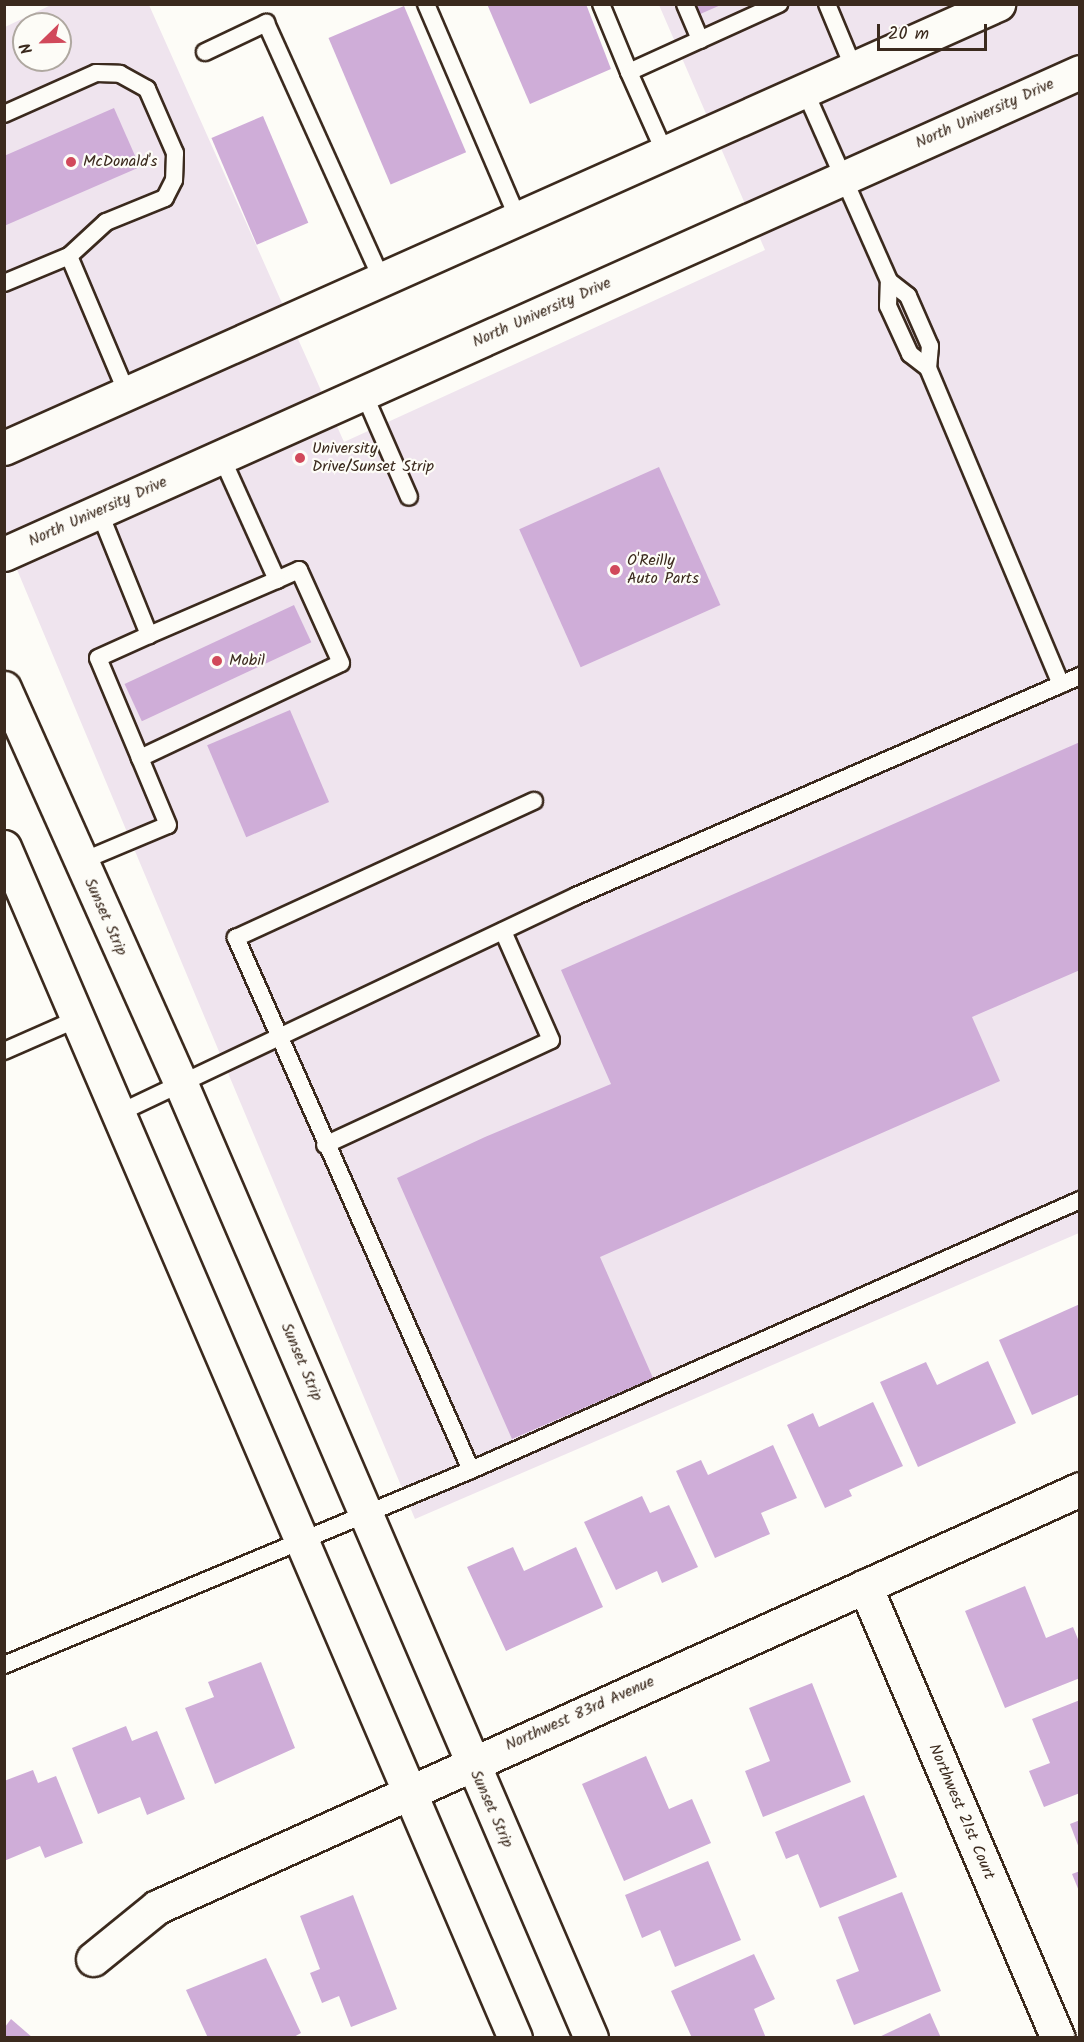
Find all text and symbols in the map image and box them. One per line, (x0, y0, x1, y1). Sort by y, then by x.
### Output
north arrow (12, 12, 72, 72)
scale bar (880, 12, 990, 50)
text: 20 m (888, 20, 929, 49)
text: N (13, 39, 40, 58)
street label: North University Drive (913, 75, 1057, 153)
place label: McDonald's (83, 152, 157, 172)
marker: McDonald's (64, 155, 78, 169)
street label: North University Drive (470, 274, 614, 352)
place label: University Drive/Sunset Strip (312, 439, 434, 477)
marker: University Drive/Sunset Strip (293, 451, 307, 465)
street label: North University Drive (26, 473, 170, 551)
place label: O'Reilly Auto Parts (627, 551, 699, 589)
marker: O'Reilly Auto Parts (608, 563, 622, 577)
place label: Mobil (229, 651, 265, 671)
marker: Mobil (210, 654, 224, 668)
street label: Sunset Strip (79, 875, 131, 959)
street label: Sunset Strip (276, 1320, 326, 1404)
street label: Northwest 83rd Avenue (503, 1672, 657, 1756)
street label: Northwest 21st Court (924, 1741, 998, 1883)
street label: Sunset Strip (465, 1767, 517, 1851)

